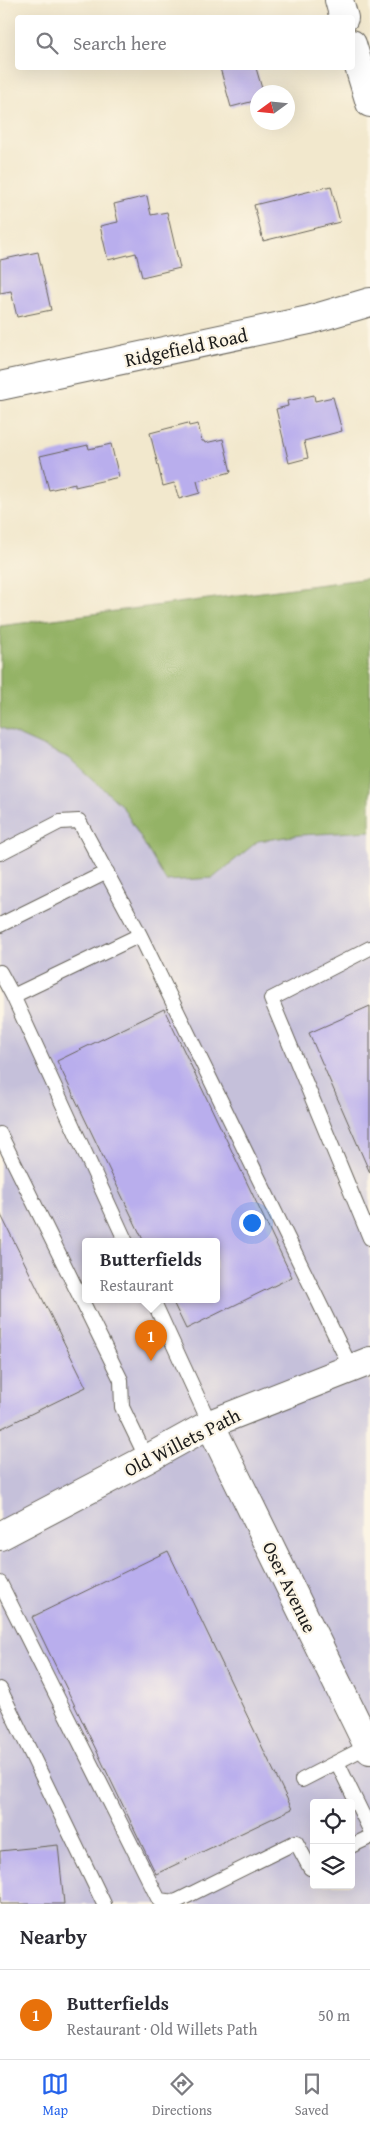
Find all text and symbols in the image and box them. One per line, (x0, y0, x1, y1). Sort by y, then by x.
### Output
search box (15, 15, 355, 70)
icon: search (33, 29, 61, 57)
text: Search here (73, 29, 167, 57)
north arrow (250, 85, 295, 130)
street label: Ridgefield Road (122, 320, 251, 374)
your location (239, 1210, 265, 1236)
popup (82, 1238, 220, 1303)
text: Butterfields (100, 1245, 202, 1273)
text: Restaurant (100, 1273, 174, 1297)
pin: 1 (135, 1320, 167, 1361)
street label: Old Willets Path (119, 1400, 245, 1483)
street label: Oser Avenue (256, 1537, 324, 1637)
map controls (310, 1799, 355, 1889)
button: locate (310, 1799, 355, 1844)
button: layers (310, 1844, 355, 1889)
text: Nearby (20, 1921, 87, 1952)
text: Butterfields (67, 1989, 169, 2017)
text: 1 (32, 2003, 40, 2027)
text: 50 m (318, 2003, 350, 2027)
text: Restaurant · Old Willets Path (67, 2017, 257, 2041)
tab: Map (41, 2070, 69, 2120)
tab: Directions (152, 2070, 212, 2120)
tab: Saved (295, 2070, 329, 2120)

